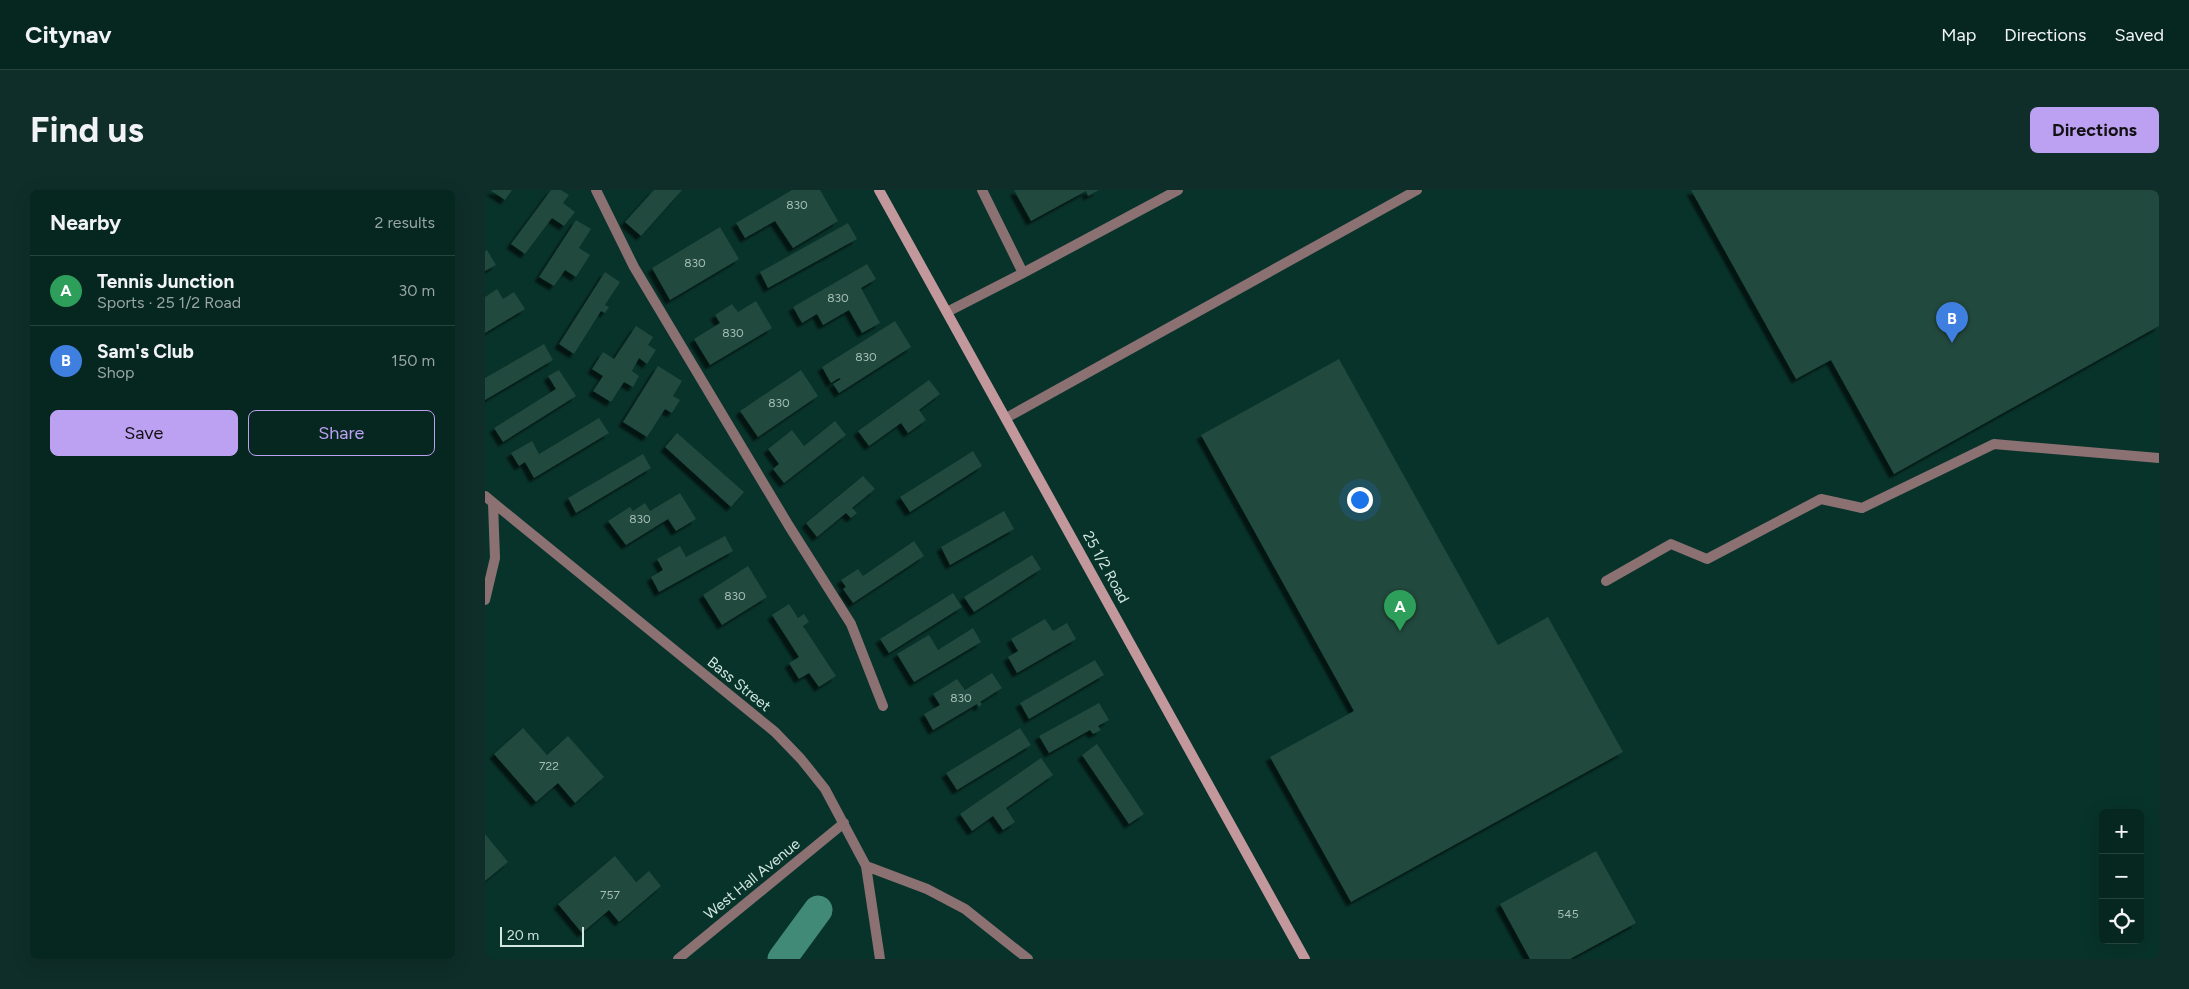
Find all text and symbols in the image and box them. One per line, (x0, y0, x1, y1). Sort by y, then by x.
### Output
text: Citynav (25, 20, 112, 49)
text: Map (1941, 24, 1976, 46)
text: Directions (2004, 24, 2086, 46)
text: Saved (2114, 24, 2164, 46)
button: Directions (2030, 107, 2159, 153)
text: Find us (30, 109, 144, 151)
house number: 830 (786, 198, 808, 212)
text: Nearby (50, 210, 121, 235)
text: 2 results (375, 213, 435, 232)
house number: 830 (684, 256, 706, 270)
text: Tennis Junction (97, 270, 234, 293)
text: A (60, 281, 72, 300)
text: 30 m (398, 281, 435, 300)
house number: 830 (827, 291, 849, 305)
text: Sports · 25 1/2 Road (97, 293, 241, 312)
pin: B (1936, 302, 1968, 343)
house number: 830 (722, 326, 744, 340)
text: Sam's Club (97, 340, 194, 363)
house number: 830 (855, 350, 877, 364)
text: B (61, 351, 71, 370)
text: 150 m (391, 351, 435, 370)
text: Shop (97, 363, 135, 382)
house number: 830 (768, 396, 790, 410)
button: Save (50, 410, 238, 456)
button: Share (248, 410, 435, 456)
your location (1347, 487, 1373, 513)
house number: 830 (629, 512, 651, 526)
street label: 25 1/2 Road (1079, 528, 1133, 606)
house number: 830 (724, 589, 746, 603)
pin: A (1384, 590, 1416, 631)
street label: Bass Street (704, 653, 775, 715)
house number: 830 (950, 691, 972, 705)
house number: 722 (539, 759, 559, 773)
map controls (2099, 809, 2144, 944)
button: + (2099, 809, 2144, 854)
street label: West Hall Avenue (700, 835, 804, 923)
button: − (2099, 854, 2144, 899)
house number: 757 (600, 888, 620, 902)
button: locate (2099, 899, 2144, 944)
house number: 545 (1557, 907, 1579, 921)
scale bar (500, 924, 584, 947)
text: 20 m (507, 927, 539, 944)

